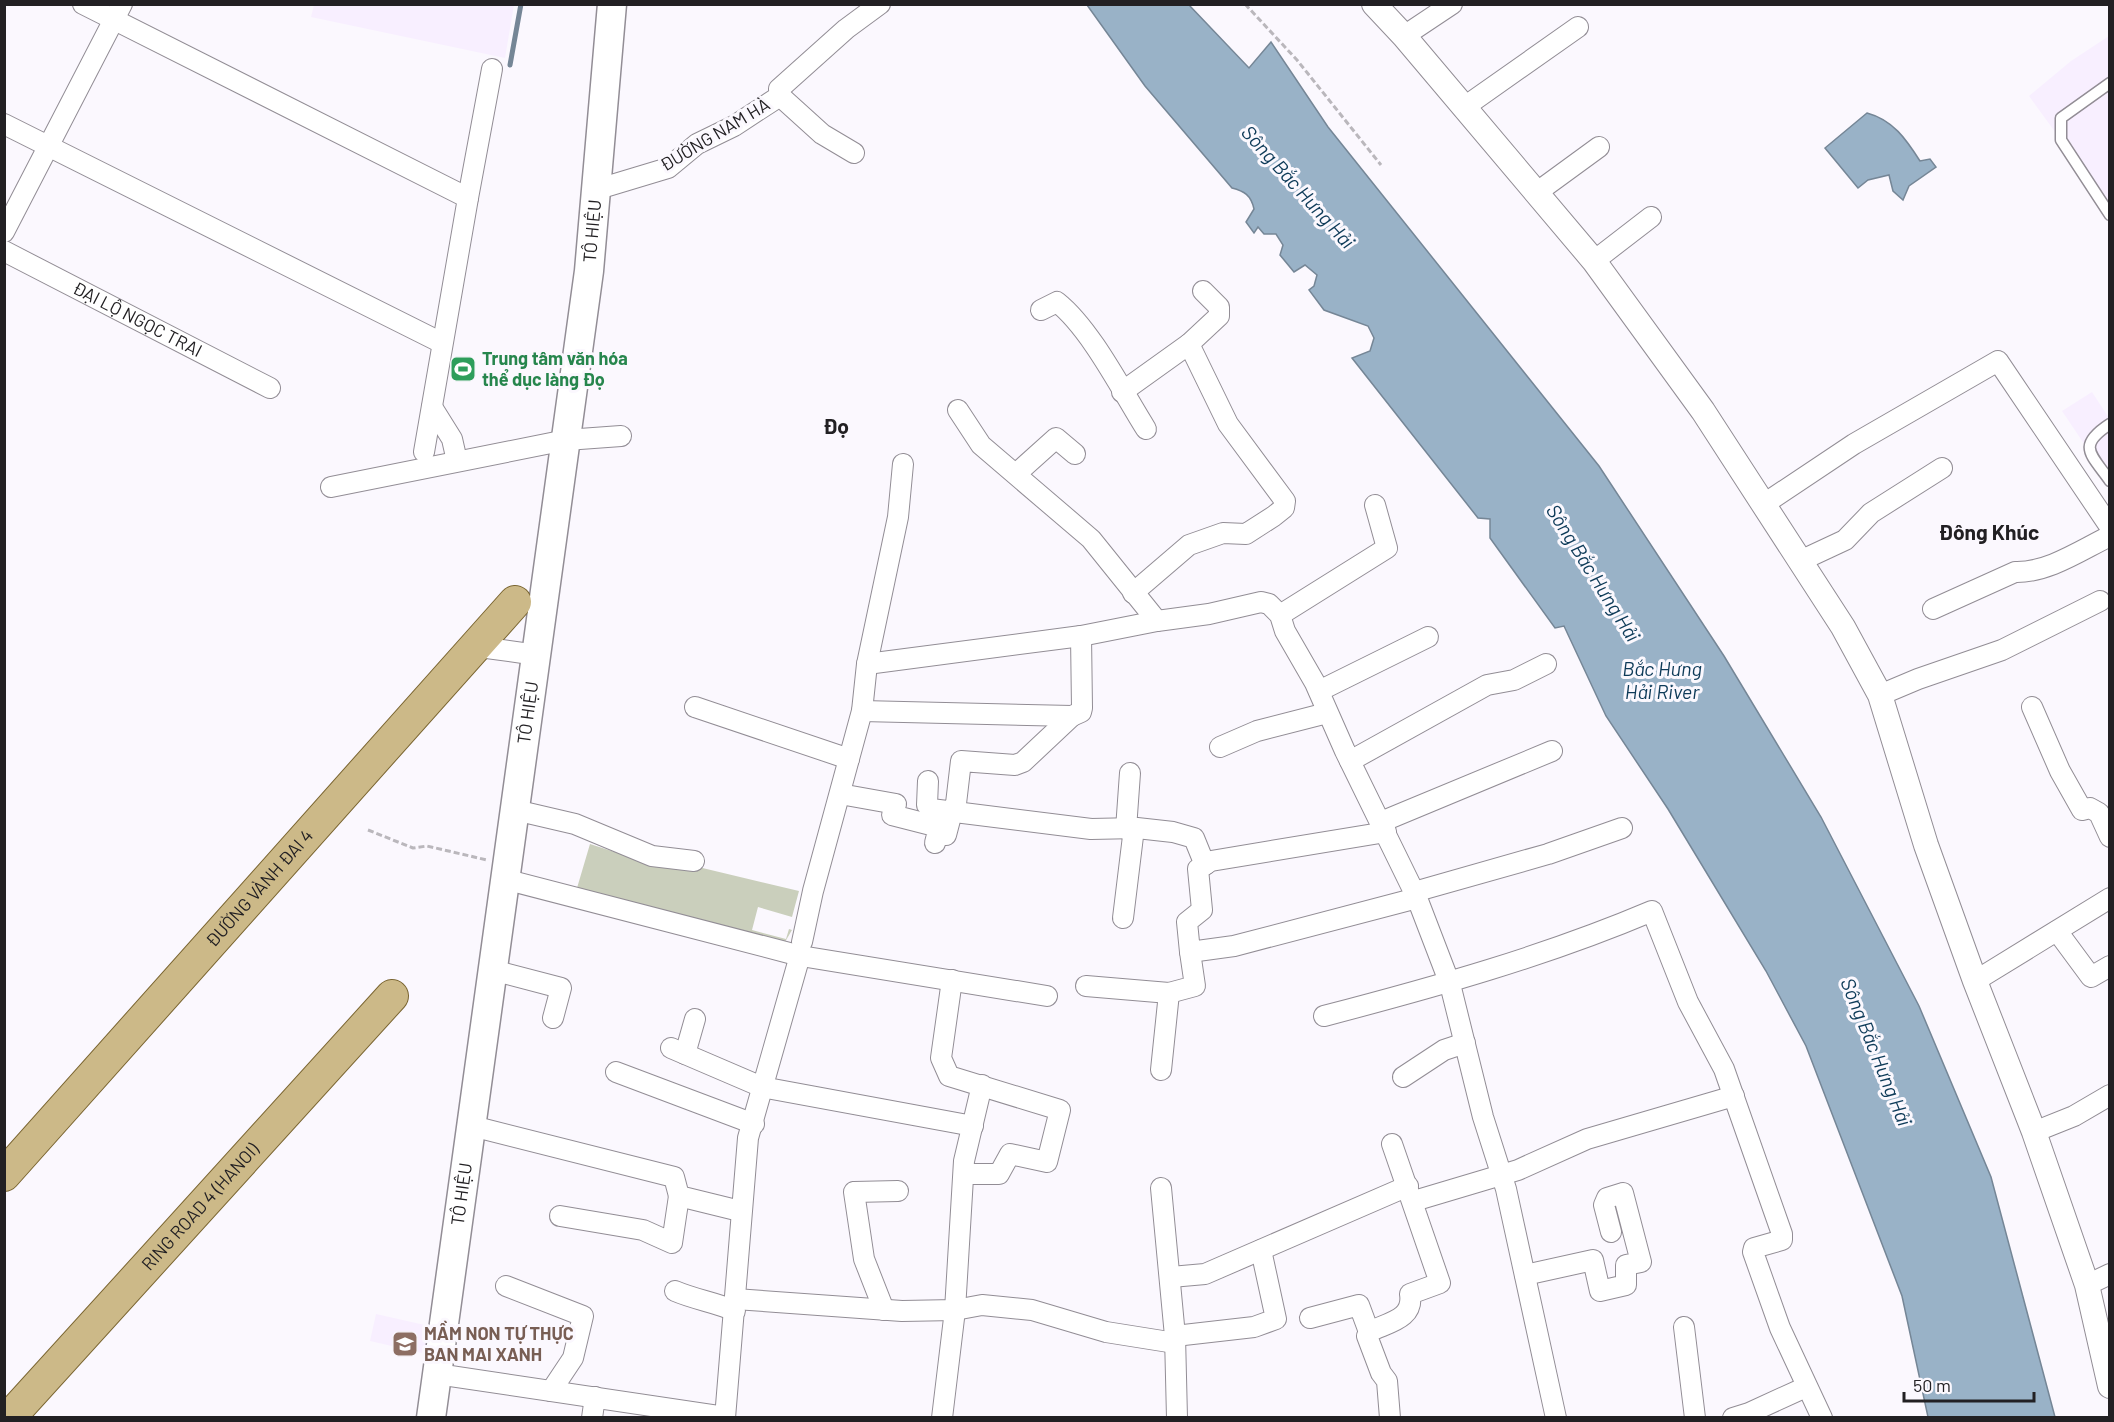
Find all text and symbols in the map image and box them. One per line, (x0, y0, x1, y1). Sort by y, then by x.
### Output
street label: ĐƯỜNG NAM HÀ (656, 93, 773, 176)
water label: Sông Bắc Hưng Hải (1237, 120, 1360, 253)
street label: TÔ HIỆU (578, 198, 605, 263)
street label: ĐẠI LỘ NGỌC TRAI (69, 276, 206, 361)
place label: Trung tâm văn hóa thể dục làng Đọ (482, 347, 628, 390)
sports icon: Trung tâm văn hóa thể dục làng Đọ (448, 354, 478, 384)
district label: Đọ (823, 413, 849, 438)
water label: Sông Bắc Hưng Hải (1542, 499, 1646, 646)
district label: Đông Khúc (1939, 519, 2039, 544)
water label: Bắc Hưng Hải River (1622, 656, 1702, 703)
street label: TÔ HIỆU (512, 680, 542, 745)
street label: ĐƯỜNG VÀNH ĐAI 4 (201, 824, 317, 951)
water label: Sông Bắc Hưng Hải (1836, 974, 1918, 1129)
street label: RING ROAD 4 (HANOI) (136, 1138, 263, 1274)
street label: TÔ HIỆU (446, 1161, 476, 1227)
place label: MẦM NON TỰ THỰC BAN MAI XANH (424, 1320, 574, 1365)
school or university icon: MẦM NON TỰ THỰC BAN MAI XANH (390, 1329, 420, 1359)
scale bar (1904, 1365, 2034, 1403)
text: 50 m (1913, 1374, 1951, 1396)

